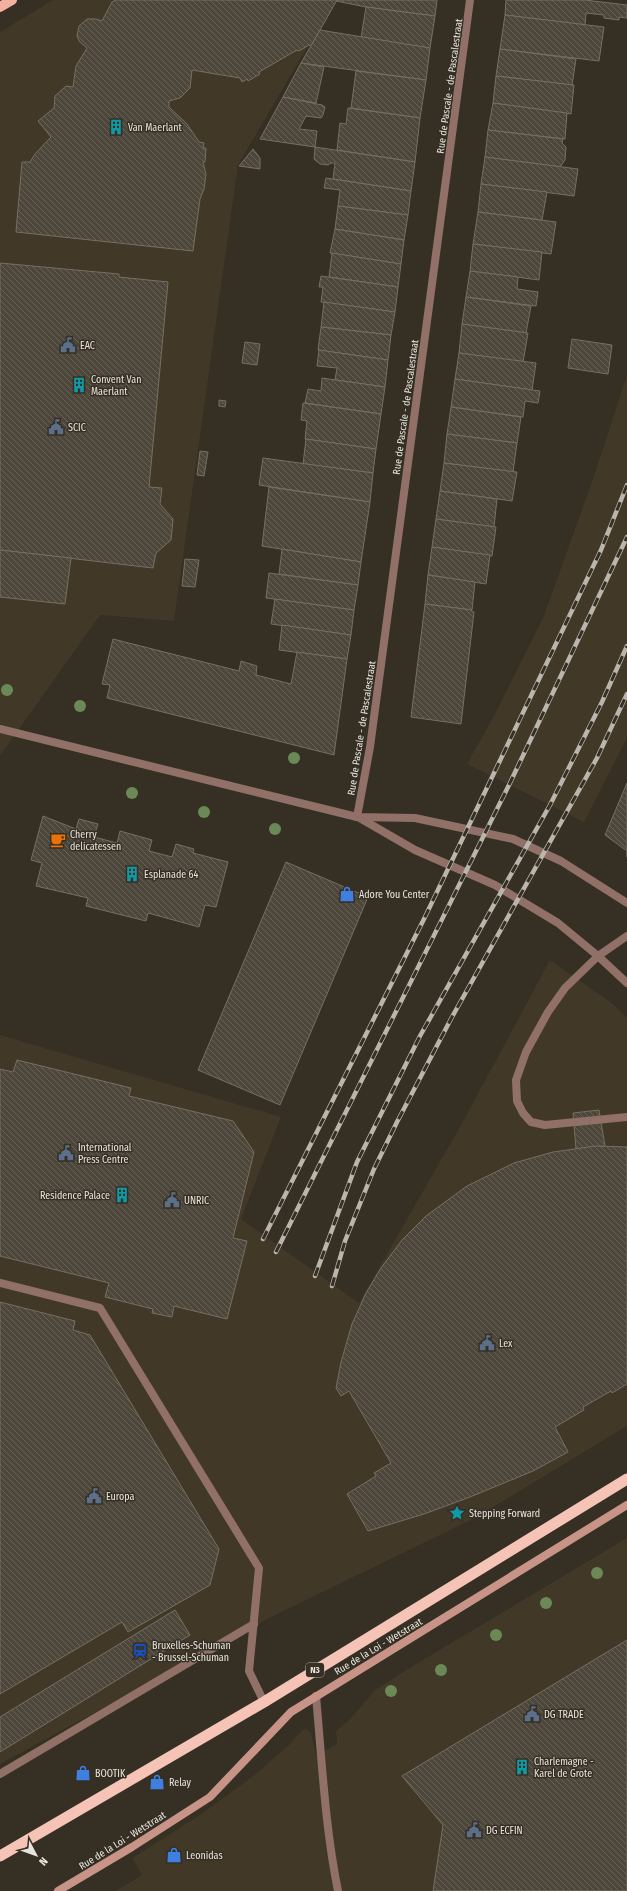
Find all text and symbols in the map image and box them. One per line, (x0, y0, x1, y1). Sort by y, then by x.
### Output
street label: Rue de Pascale - de Pascalestraat (435, 17, 465, 154)
building icon: Van Maerlant (107, 118, 125, 136)
place label: Van Maerlant (128, 122, 182, 134)
public building icon: EAC (59, 336, 77, 354)
street label: Rue de Pascale - de Pascalestraat (391, 338, 421, 475)
place label: EAC (80, 340, 95, 352)
place label: Convent Van Maerlant (91, 374, 141, 398)
building icon: Convent Van Maerlant (70, 376, 88, 394)
public building icon: SCIC (47, 418, 65, 436)
place label: SCIC (68, 422, 86, 434)
street label: Rue de Pascale - de Pascalestraat (345, 659, 379, 796)
place label: Cherry delicatessen (70, 829, 121, 853)
cafe icon: Cherry delicatessen (49, 831, 67, 849)
building icon: Esplanade 64 (123, 865, 141, 883)
place label: Esplanade 64 (144, 869, 198, 881)
shop icon: Adore You Center (338, 885, 356, 903)
place label: Adore You Center (359, 889, 430, 901)
place label: International Press Centre (78, 1142, 132, 1166)
public building icon: International Press Centre (57, 1144, 75, 1162)
building icon: Residence Palace (113, 1186, 131, 1204)
place label: Residence Palace (40, 1190, 110, 1202)
public building icon: UNRIC (163, 1191, 181, 1209)
place label: UNRIC (184, 1195, 209, 1207)
public building icon: Lex (478, 1334, 496, 1352)
place label: Lex (499, 1338, 513, 1350)
public building icon: Europa (85, 1487, 103, 1505)
place label: Europa (106, 1491, 134, 1503)
place icon: Stepping Forward (448, 1504, 466, 1522)
place label: Stepping Forward (469, 1508, 540, 1520)
street label: Rue de la Loi - Wetstraat (332, 1616, 425, 1678)
place label: Bruxelles-Schuman - Brussel-Schuman (152, 1640, 231, 1664)
station icon: Bruxelles-Schuman - Brussel-Schuman (131, 1642, 149, 1660)
road number: N3 (306, 1663, 324, 1677)
public building icon: DG TRADE (523, 1705, 541, 1723)
place label: DG TRADE (544, 1709, 584, 1721)
place label: Charlemagne - Karel de Grote (534, 1756, 594, 1780)
building icon: Charlemagne - Karel de Grote (513, 1758, 531, 1776)
shop icon: BOOTIK (74, 1764, 92, 1782)
place label: BOOTIK (95, 1768, 126, 1780)
shop icon: Relay (148, 1773, 166, 1791)
place label: Relay (169, 1777, 192, 1789)
street label: Rue de la Loi - Wetstraat (77, 1809, 169, 1872)
public building icon: DG ECFIN (465, 1821, 483, 1839)
place label: DG ECFIN (486, 1825, 523, 1837)
north arrow (16, 1835, 56, 1875)
shop icon: Leonidas (165, 1846, 183, 1864)
place label: Leonidas (186, 1850, 223, 1862)
text: N (36, 1854, 50, 1868)

